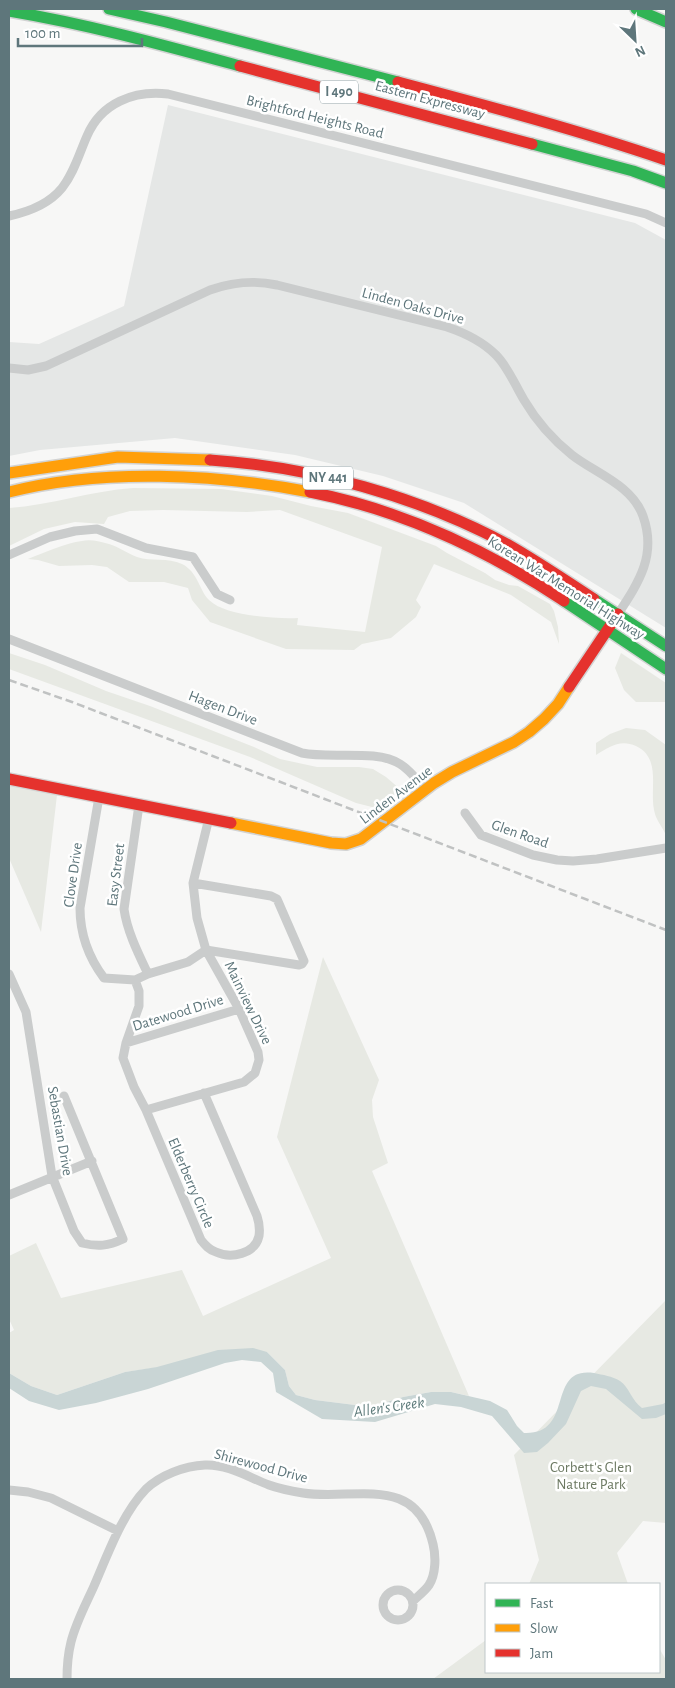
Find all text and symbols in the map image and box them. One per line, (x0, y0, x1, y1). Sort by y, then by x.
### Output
scale bar (18, 15, 141, 47)
north arrow (610, 15, 660, 65)
text: 100 m (25, 26, 60, 41)
text: N (633, 42, 647, 59)
street label: Eastern Expressway (373, 78, 487, 122)
road number: I 490 (320, 80, 358, 104)
street label: Brightford Heights Road (245, 93, 385, 141)
street label: Linden Oaks Drive (360, 285, 466, 327)
road number: NY 441 (303, 466, 353, 489)
street label: Korean War Memorial Highway (485, 534, 647, 643)
street label: Hagen Drive (186, 688, 260, 728)
street label: Linden Avenue (357, 763, 435, 827)
street label: Glen Road (489, 817, 551, 851)
street label: Clove Drive (61, 842, 85, 908)
street label: Easy Street (105, 842, 127, 907)
street label: Mainview Drive (221, 959, 275, 1047)
street label: Datewood Drive (131, 992, 225, 1034)
street label: Sebastian Drive (45, 1085, 75, 1177)
street label: Elderberry Circle (165, 1136, 217, 1230)
water label: Allen's Creek (352, 1394, 425, 1420)
street label: Shirewood Drive (213, 1446, 309, 1486)
park label: Corbett's Glen Nature Park (550, 1460, 632, 1492)
legend (485, 1583, 660, 1673)
text: Fast (530, 1596, 554, 1611)
text: Slow (530, 1621, 558, 1636)
text: Jam (530, 1646, 553, 1661)

